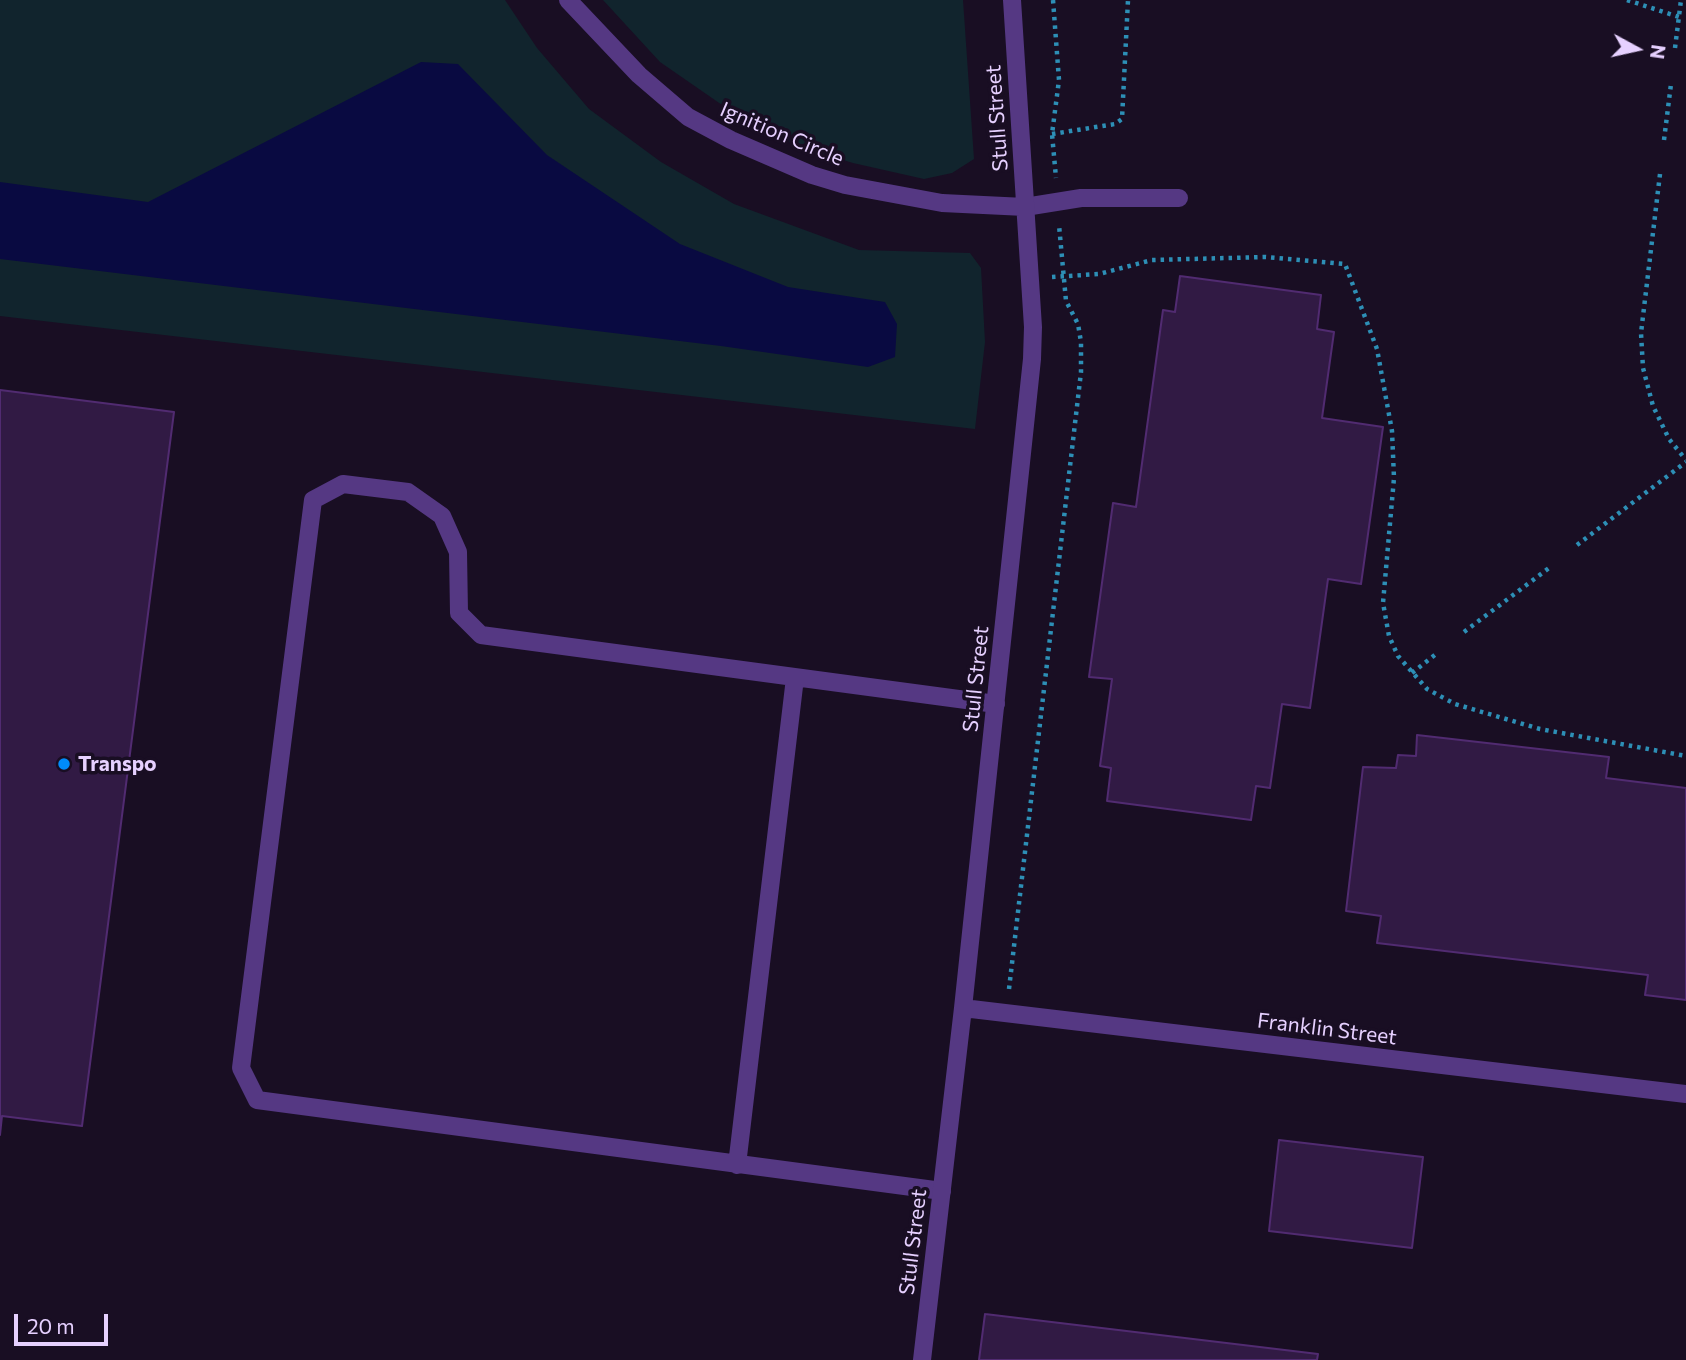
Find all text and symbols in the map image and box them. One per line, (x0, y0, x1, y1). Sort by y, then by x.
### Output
north arrow (1602, 14, 1672, 84)
text: N (1646, 43, 1671, 61)
street label: Stull Street (981, 64, 1013, 172)
street label: Ignition Circle (716, 97, 848, 171)
street label: Stull Street (958, 625, 994, 733)
place label: Transpo (78, 751, 157, 777)
marker: Transpo (56, 756, 72, 772)
street label: Franklin Street (1256, 1008, 1398, 1050)
street label: Stull Street (894, 1188, 932, 1296)
scale bar (18, 1300, 112, 1344)
text: 20 m (27, 1313, 75, 1338)

